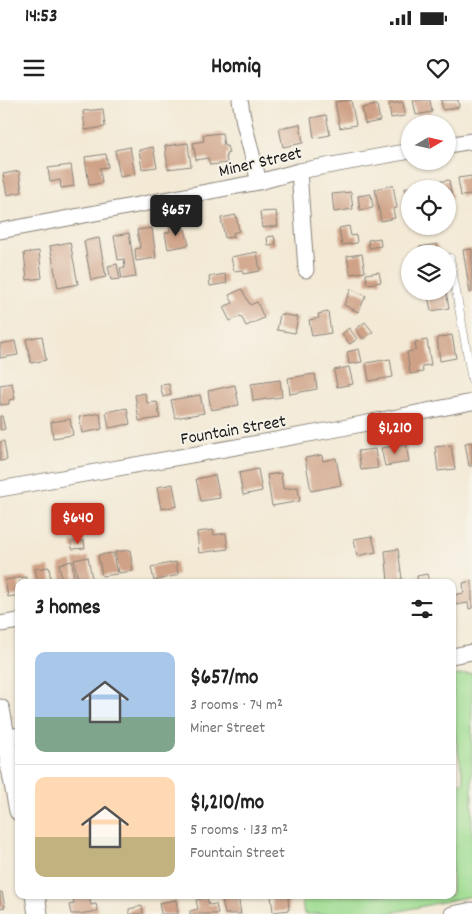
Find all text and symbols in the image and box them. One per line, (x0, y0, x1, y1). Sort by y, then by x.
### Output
text: 14:53 (25, 4, 57, 31)
text: Homiq (211, 52, 261, 83)
icon: menu (20, 54, 48, 82)
icon: heart (424, 54, 452, 82)
north arrow (401, 115, 456, 170)
map controls (401, 115, 456, 300)
street label: Miner Street (217, 142, 305, 185)
button: locate (401, 180, 456, 235)
pin: $657 (146, 194, 206, 237)
text: $657 (161, 199, 191, 222)
button: layers (401, 245, 456, 300)
street label: Fountain Street (179, 410, 288, 453)
pin: $1,210 (354, 412, 436, 455)
text: $1,210 (378, 417, 412, 440)
pin: $640 (48, 502, 108, 545)
text: $640 (62, 507, 94, 530)
text: 3 homes (35, 594, 101, 624)
icon: filters (408, 595, 436, 623)
text: $657/mo (190, 664, 258, 694)
icon: home (75, 672, 135, 732)
text: 3 rooms · 74 m² (190, 694, 283, 717)
text: Miner Street (190, 717, 265, 740)
text: $1,210/mo (190, 789, 264, 819)
icon: home (75, 797, 135, 857)
text: 5 rooms · 133 m² (190, 819, 288, 842)
text: Fountain Street (190, 842, 285, 865)

